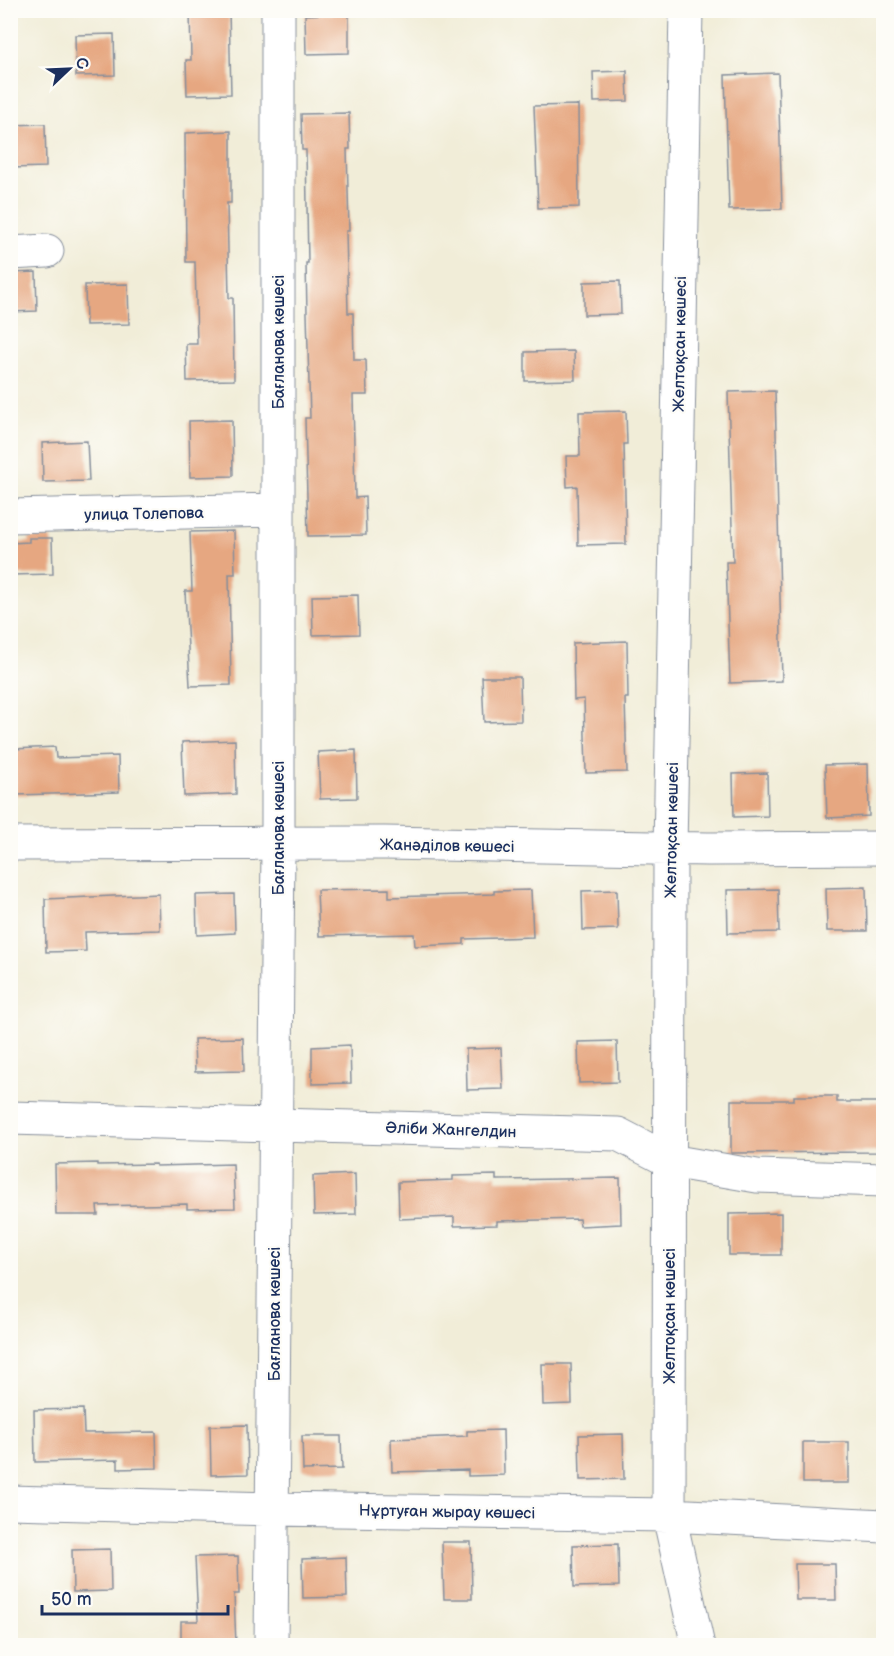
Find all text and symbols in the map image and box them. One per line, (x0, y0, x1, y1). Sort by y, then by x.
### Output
north arrow (39, 39, 99, 99)
text: С (71, 55, 92, 73)
street label: Бағланова көшесі (270, 275, 289, 409)
street label: Желтоқсан көшесі (670, 276, 691, 412)
street label: улица Толепова (84, 504, 204, 525)
street label: Бағланова көшесі (270, 761, 289, 895)
street label: Желтоқсан көшесі (662, 762, 683, 898)
street label: Жанәділов көшесі (379, 836, 515, 857)
street label: Әліби Жангелдин (385, 1119, 517, 1142)
street label: Бағланова көшесі (266, 1247, 285, 1381)
street label: Желтоқсан көшесі (661, 1248, 680, 1384)
street label: Нұртуған жырау көшесі (359, 1501, 535, 1524)
scale bar (42, 1578, 228, 1616)
text: 50 m (51, 1589, 92, 1610)

